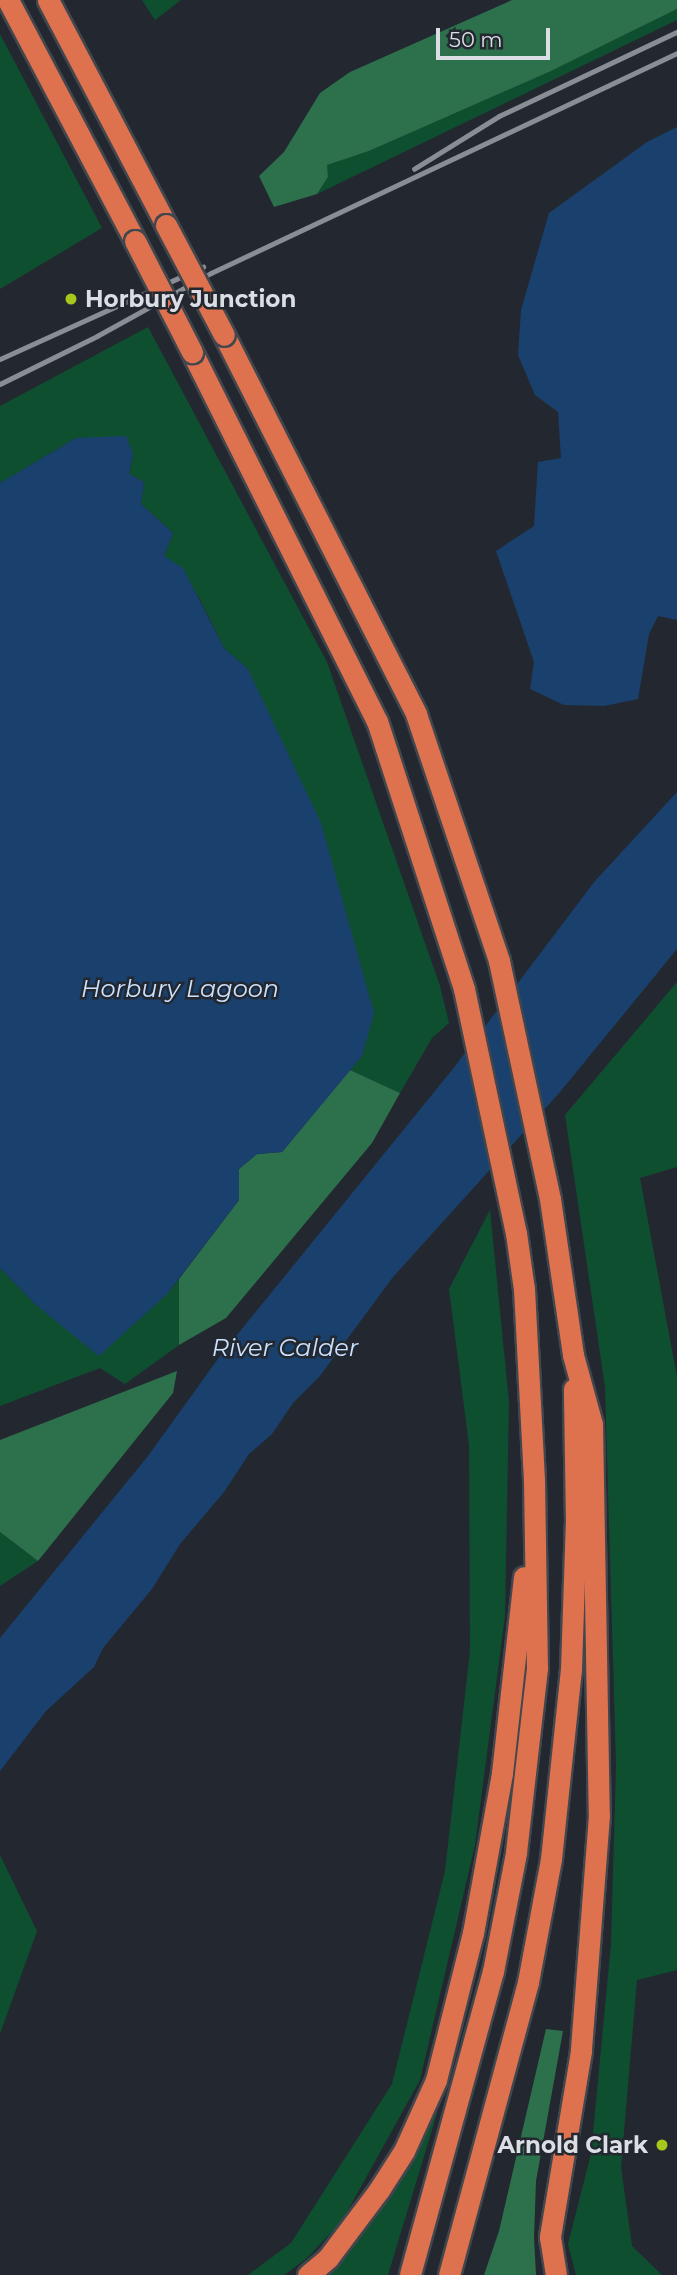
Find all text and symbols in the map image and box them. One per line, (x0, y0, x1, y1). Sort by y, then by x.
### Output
scale bar (439, 14, 553, 58)
text: 50 m (449, 27, 503, 52)
place label: Horbury Junction (85, 285, 296, 313)
marker: Horbury Junction (63, 291, 79, 307)
water label: Horbury Lagoon (81, 975, 279, 1003)
water label: River Calder (212, 1334, 358, 1362)
place label: Arnold Clark (497, 2131, 648, 2159)
marker: Arnold Clark (654, 2137, 670, 2153)

